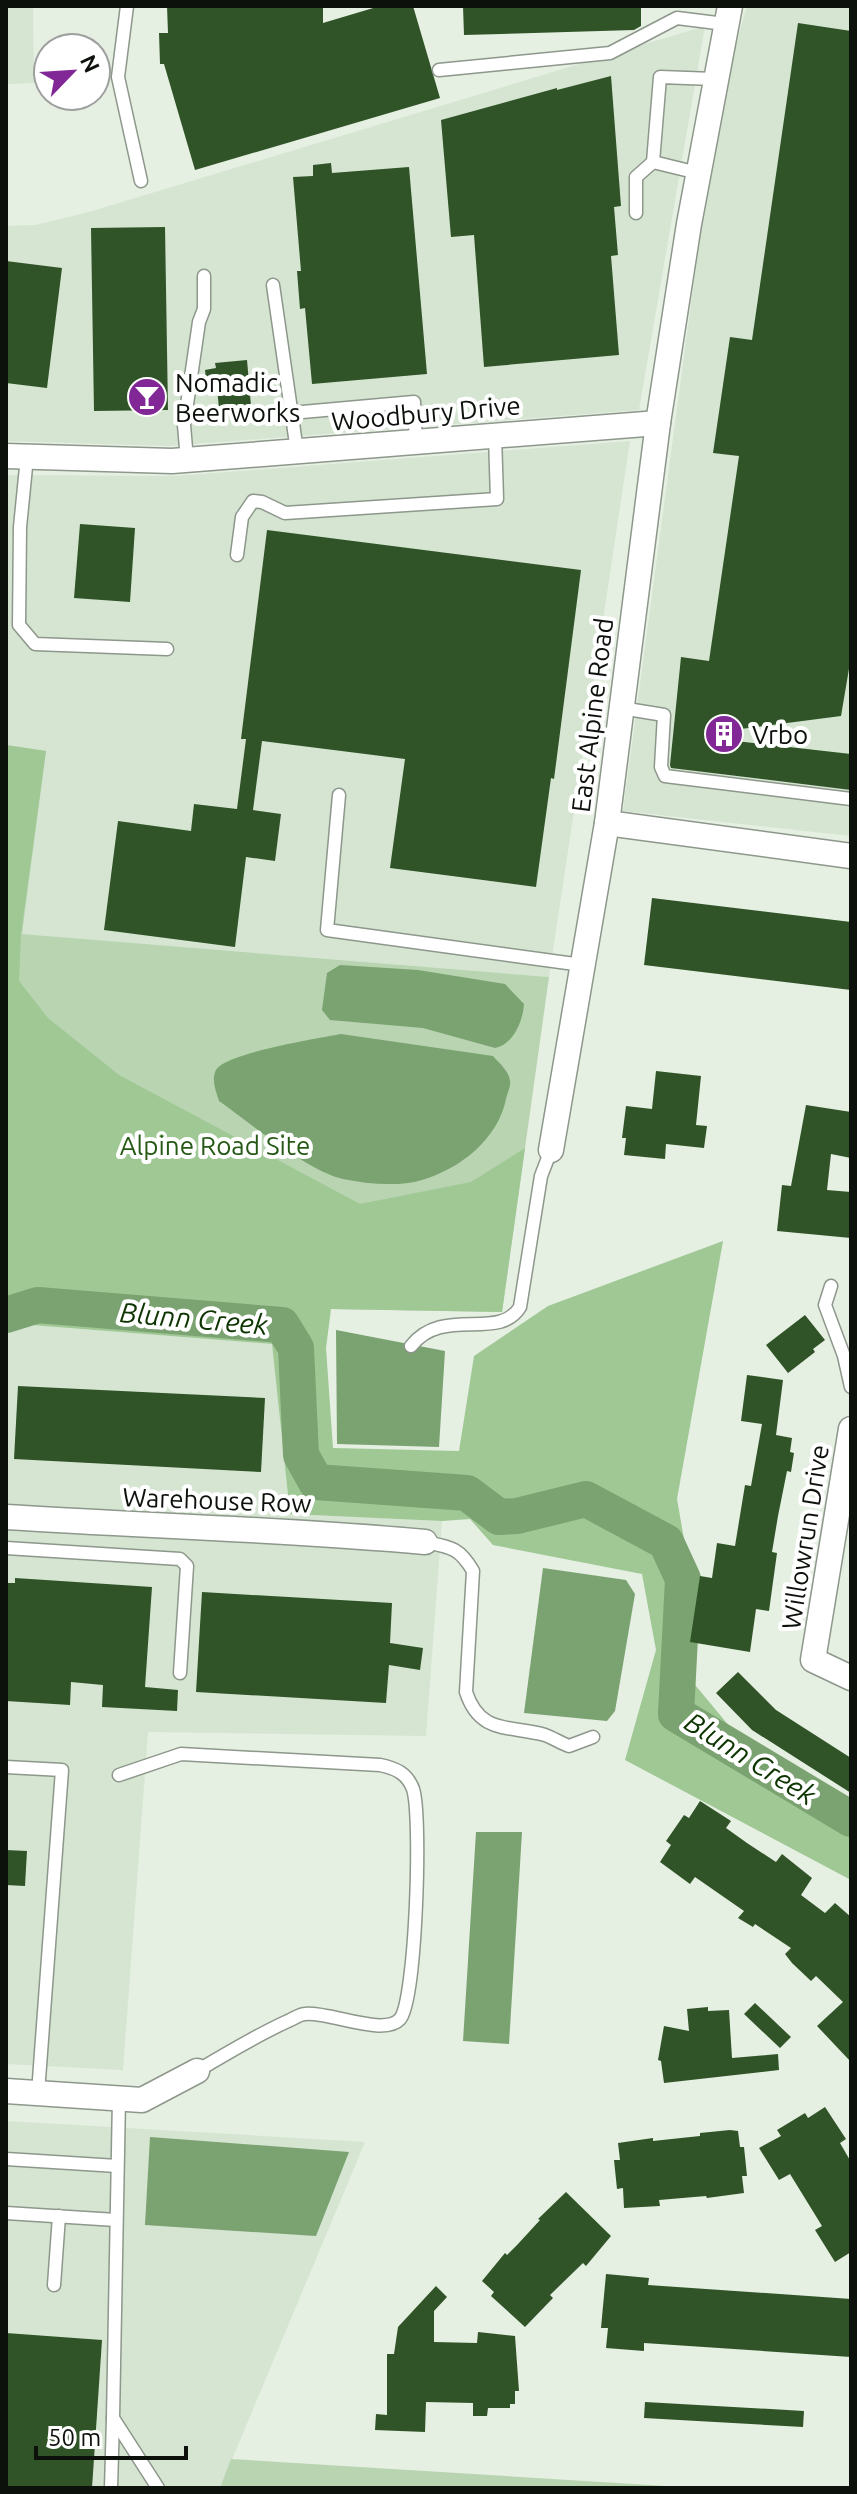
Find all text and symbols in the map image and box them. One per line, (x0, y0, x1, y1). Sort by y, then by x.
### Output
north arrow (32, 32, 112, 112)
text: N (76, 51, 105, 76)
place label: Nomadic Beerworks (175, 368, 300, 427)
bar icon: Nomadic Beerworks (126, 376, 168, 418)
street label: Woodbury Drive (330, 390, 522, 436)
street label: East Alpine Road (566, 616, 618, 814)
building icon: Vrbo (703, 713, 745, 755)
place label: Vrbo (752, 720, 808, 749)
park label: Alpine Road Site (120, 1131, 310, 1160)
water label: Blunn Creek (119, 1296, 270, 1340)
street label: Willowrun Drive (776, 1442, 834, 1632)
street label: Warehouse Row (122, 1482, 312, 1518)
water label: Blunn Creek (680, 1705, 823, 1811)
scale bar (36, 2410, 186, 2460)
text: 50 m (48, 2424, 101, 2451)

